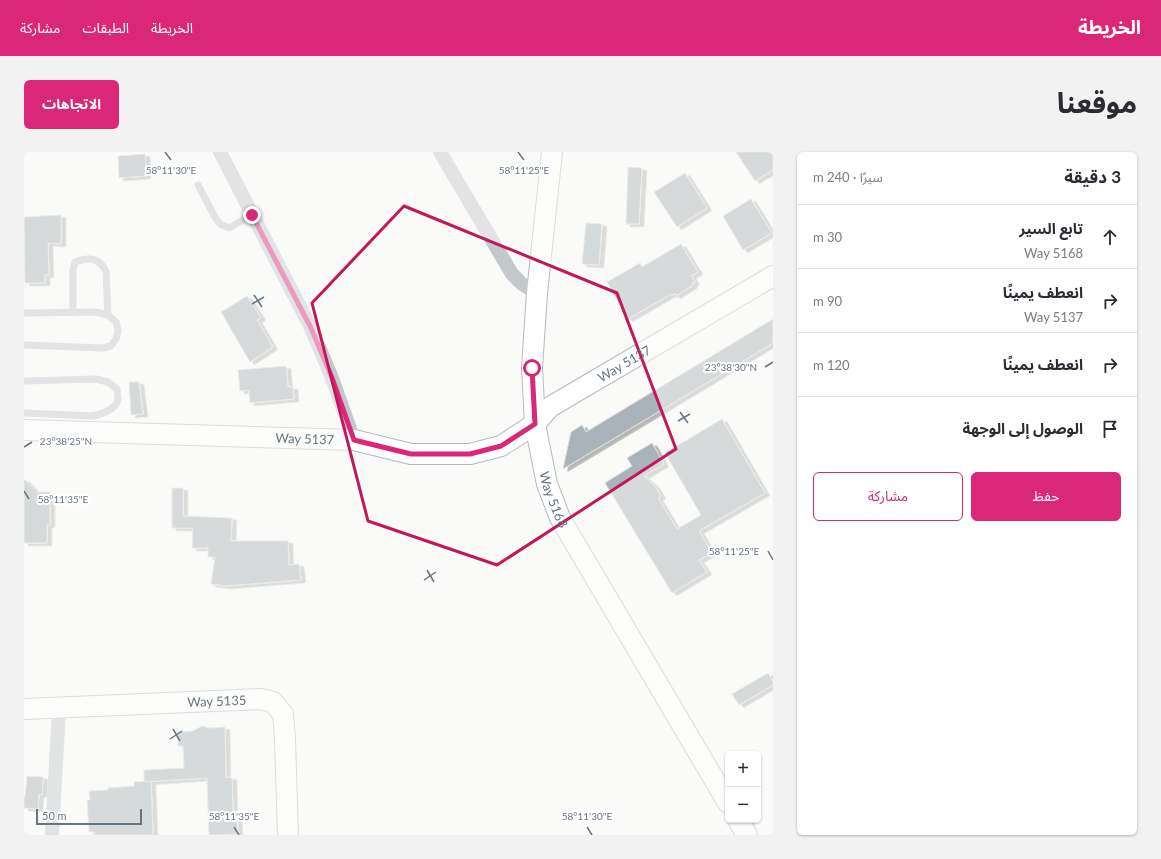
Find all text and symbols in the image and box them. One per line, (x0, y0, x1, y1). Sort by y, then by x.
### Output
text: الخريطة (1078, 15, 1141, 38)
text: مشاركة (20, 19, 60, 36)
text: الطبقات (82, 19, 129, 36)
text: الخريطة (151, 19, 193, 36)
button: الاتجاهات (24, 80, 119, 129)
text: موقعنا (1057, 85, 1137, 119)
text: 58°11'30"E (146, 164, 196, 176)
text: 58°11'25"E (499, 164, 549, 176)
text: 3 دقيقة (1064, 166, 1121, 187)
text: سيرًا · 240 m (813, 169, 883, 185)
route end (243, 206, 261, 224)
text: تابع السير (1019, 219, 1083, 237)
icon: ahead (1099, 226, 1121, 248)
text: 30 m (813, 229, 842, 245)
text: Way 5168 (1024, 245, 1083, 261)
text: انعطف يمينًا (1003, 283, 1083, 301)
icon: right (1099, 290, 1121, 312)
text: 90 m (813, 293, 842, 309)
text: Way 5137 (1024, 309, 1083, 325)
street label: Way 5137 (595, 341, 654, 385)
icon: right (1099, 354, 1121, 376)
text: انعطف يمينًا (1003, 355, 1083, 373)
text: 120 m (813, 357, 850, 373)
route start (523, 359, 541, 377)
text: 23°38'30"N (705, 361, 757, 373)
icon: arrive (1099, 418, 1121, 440)
text: الوصول إلى الوجهة (962, 419, 1083, 437)
street label: Way 5137 (275, 430, 335, 447)
text: 23°38'25"N (40, 435, 92, 447)
street label: Way 5168 (537, 470, 572, 531)
button: مشاركة (813, 472, 963, 521)
button: حفظ (971, 472, 1121, 521)
text: 58°11'35"E (38, 493, 88, 505)
text: 58°11'25"E (709, 545, 759, 557)
street label: Way 5135 (187, 692, 247, 710)
map controls (725, 751, 761, 823)
button: + (725, 751, 761, 787)
button: − (725, 787, 761, 823)
scale bar (36, 807, 142, 826)
text: 50 m (42, 809, 67, 822)
text: 58°11'35"E (209, 810, 259, 822)
text: 58°11'30"E (562, 810, 612, 822)

